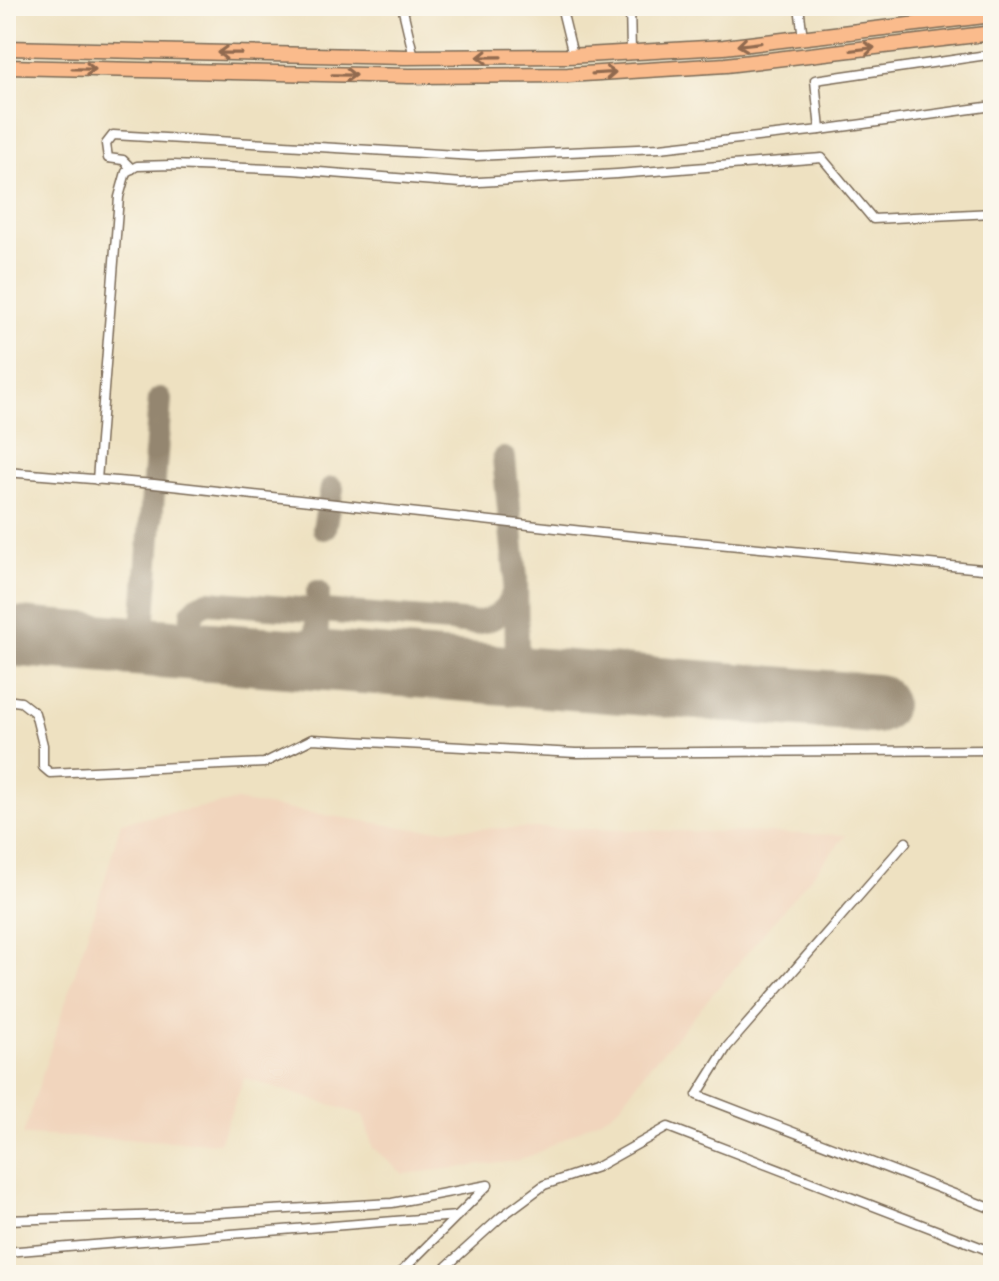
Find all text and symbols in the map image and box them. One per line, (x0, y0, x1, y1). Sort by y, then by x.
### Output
one-way arrow (736, 37, 763, 52)
one-way arrow (849, 41, 876, 56)
one-way arrow (216, 45, 243, 61)
one-way arrow (476, 49, 503, 64)
one-way arrow (70, 61, 97, 77)
one-way arrow (590, 65, 617, 80)
one-way arrow (330, 67, 357, 83)

